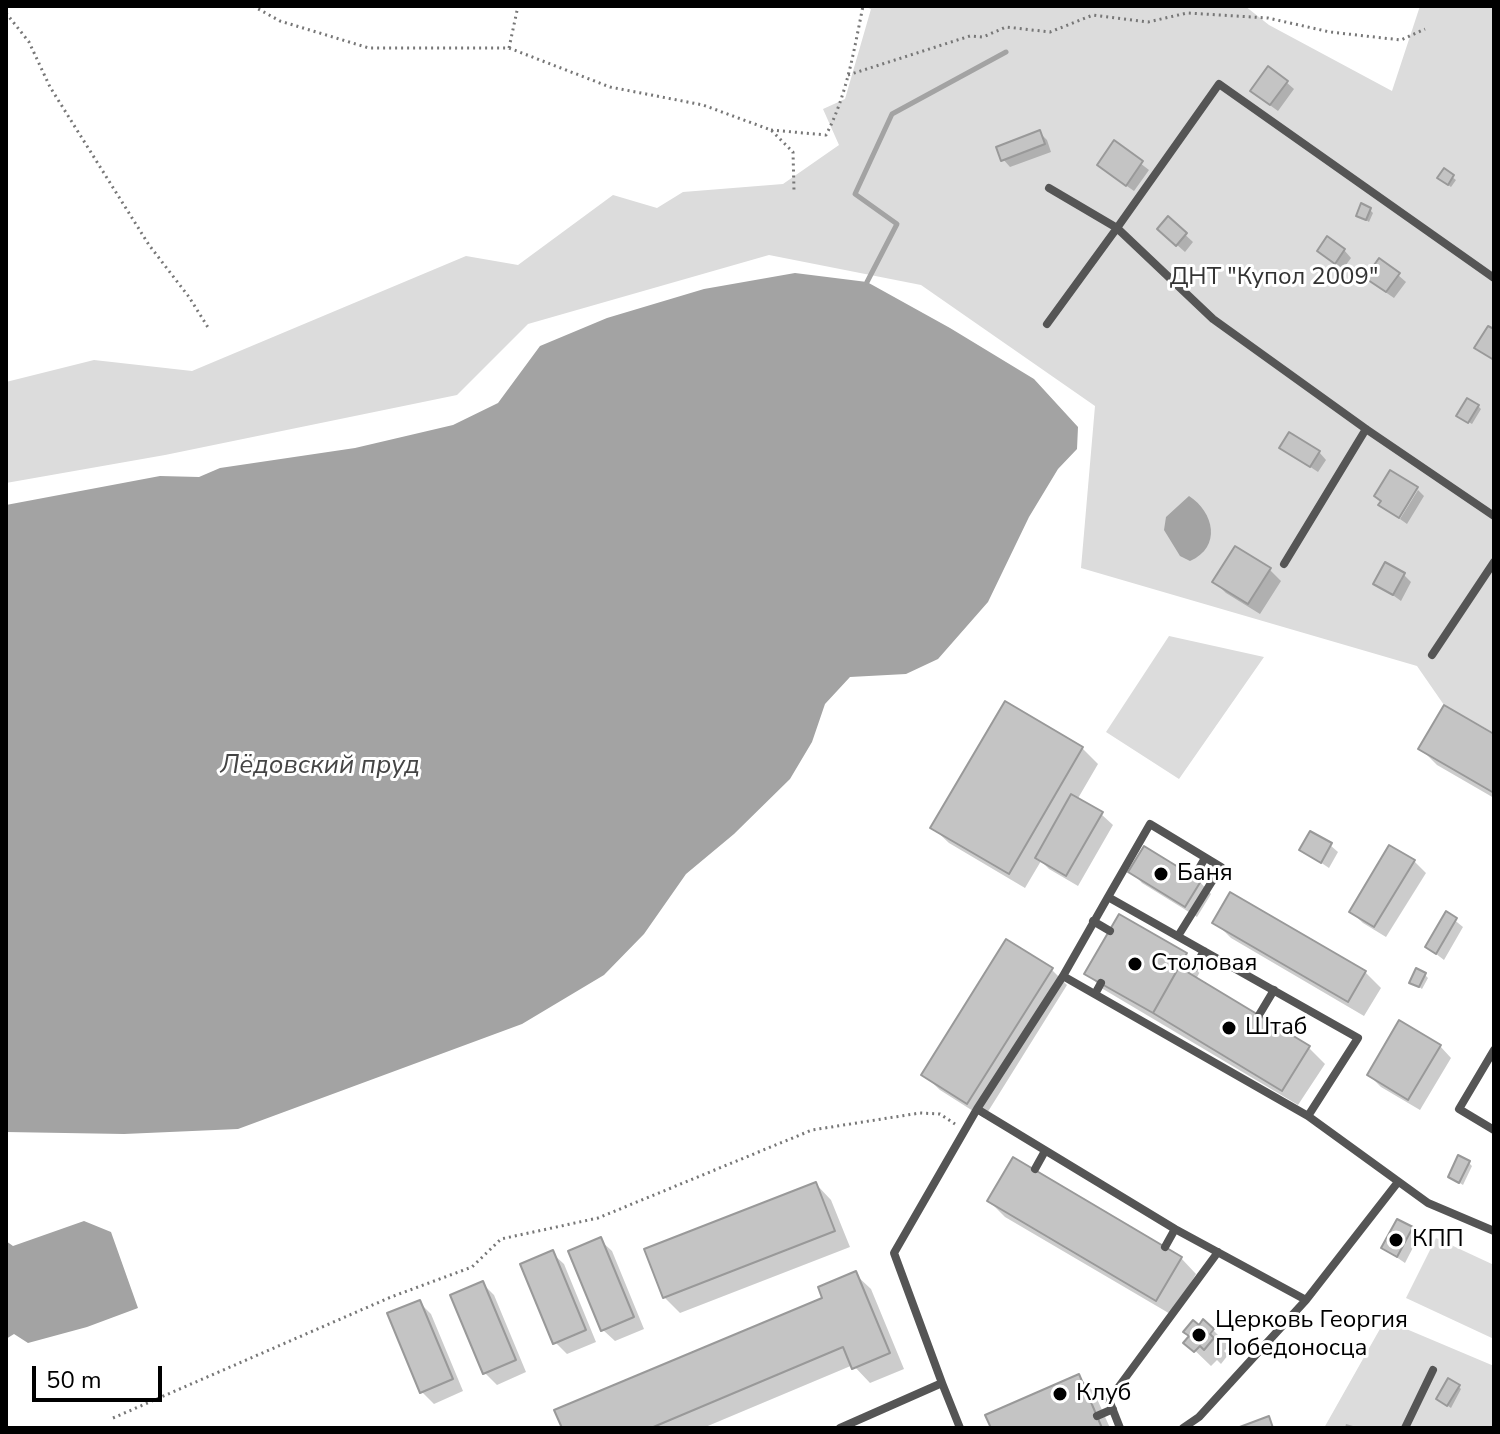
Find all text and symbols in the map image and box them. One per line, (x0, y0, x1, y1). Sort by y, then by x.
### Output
park label: ДНТ "Купол 2009" (1170, 264, 1378, 292)
water label: Лёдовский пруд (220, 751, 420, 783)
place label: Баня (1177, 860, 1233, 888)
marker: Баня (1152, 865, 1170, 883)
place label: Столовая (1151, 950, 1257, 978)
marker: Столовая (1126, 955, 1144, 973)
place label: Штаб (1245, 1014, 1307, 1042)
marker: Штаб (1220, 1019, 1238, 1037)
place label: КПП (1412, 1226, 1464, 1254)
marker: КПП (1387, 1231, 1405, 1249)
place label: Церковь Георгия Победоносца (1215, 1307, 1408, 1363)
marker: Церковь Георгия Победоносца (1190, 1326, 1208, 1344)
scale bar (36, 1350, 166, 1400)
text: 50 m (46, 1364, 102, 1396)
place label: Клуб (1076, 1380, 1131, 1408)
marker: Клуб (1051, 1385, 1069, 1403)

